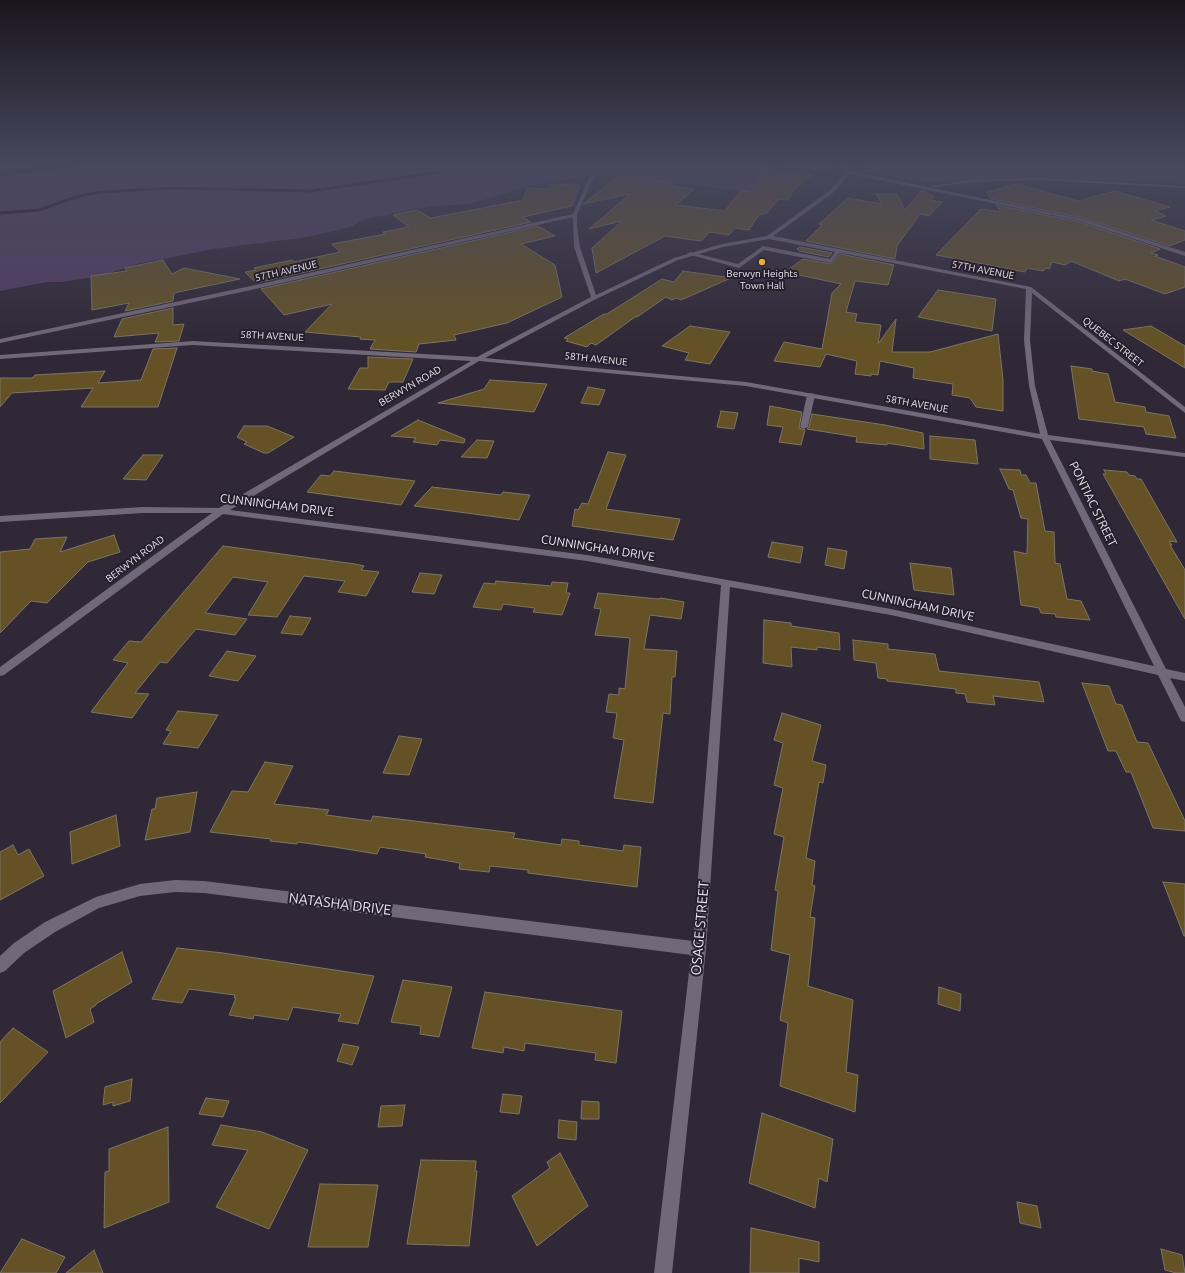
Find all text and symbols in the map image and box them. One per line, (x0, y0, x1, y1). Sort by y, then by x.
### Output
marker: Berwyn Heights Town Hall (757, 257, 767, 267)
street label: 57TH AVENUE (254, 258, 318, 284)
street label: 57TH AVENUE (951, 258, 1015, 282)
place label: Berwyn Heights Town Hall (726, 268, 798, 292)
street label: QUEBEC STREET (1080, 314, 1146, 370)
street label: 58TH AVENUE (240, 328, 304, 344)
street label: 58TH AVENUE (564, 350, 628, 368)
street label: BERWYN ROAD (377, 363, 443, 409)
street label: 58TH AVENUE (885, 393, 949, 415)
street label: PONTIAC STREET (1066, 459, 1120, 549)
street label: CUNNINGHAM DRIVE (219, 491, 335, 519)
street label: CUNNINGHAM DRIVE (540, 532, 656, 564)
street label: BERWYN ROAD (103, 533, 167, 585)
street label: CUNNINGHAM DRIVE (860, 586, 976, 624)
street label: OSAGE STREET (687, 880, 713, 976)
street label: NATASHA DRIVE (288, 889, 392, 919)

